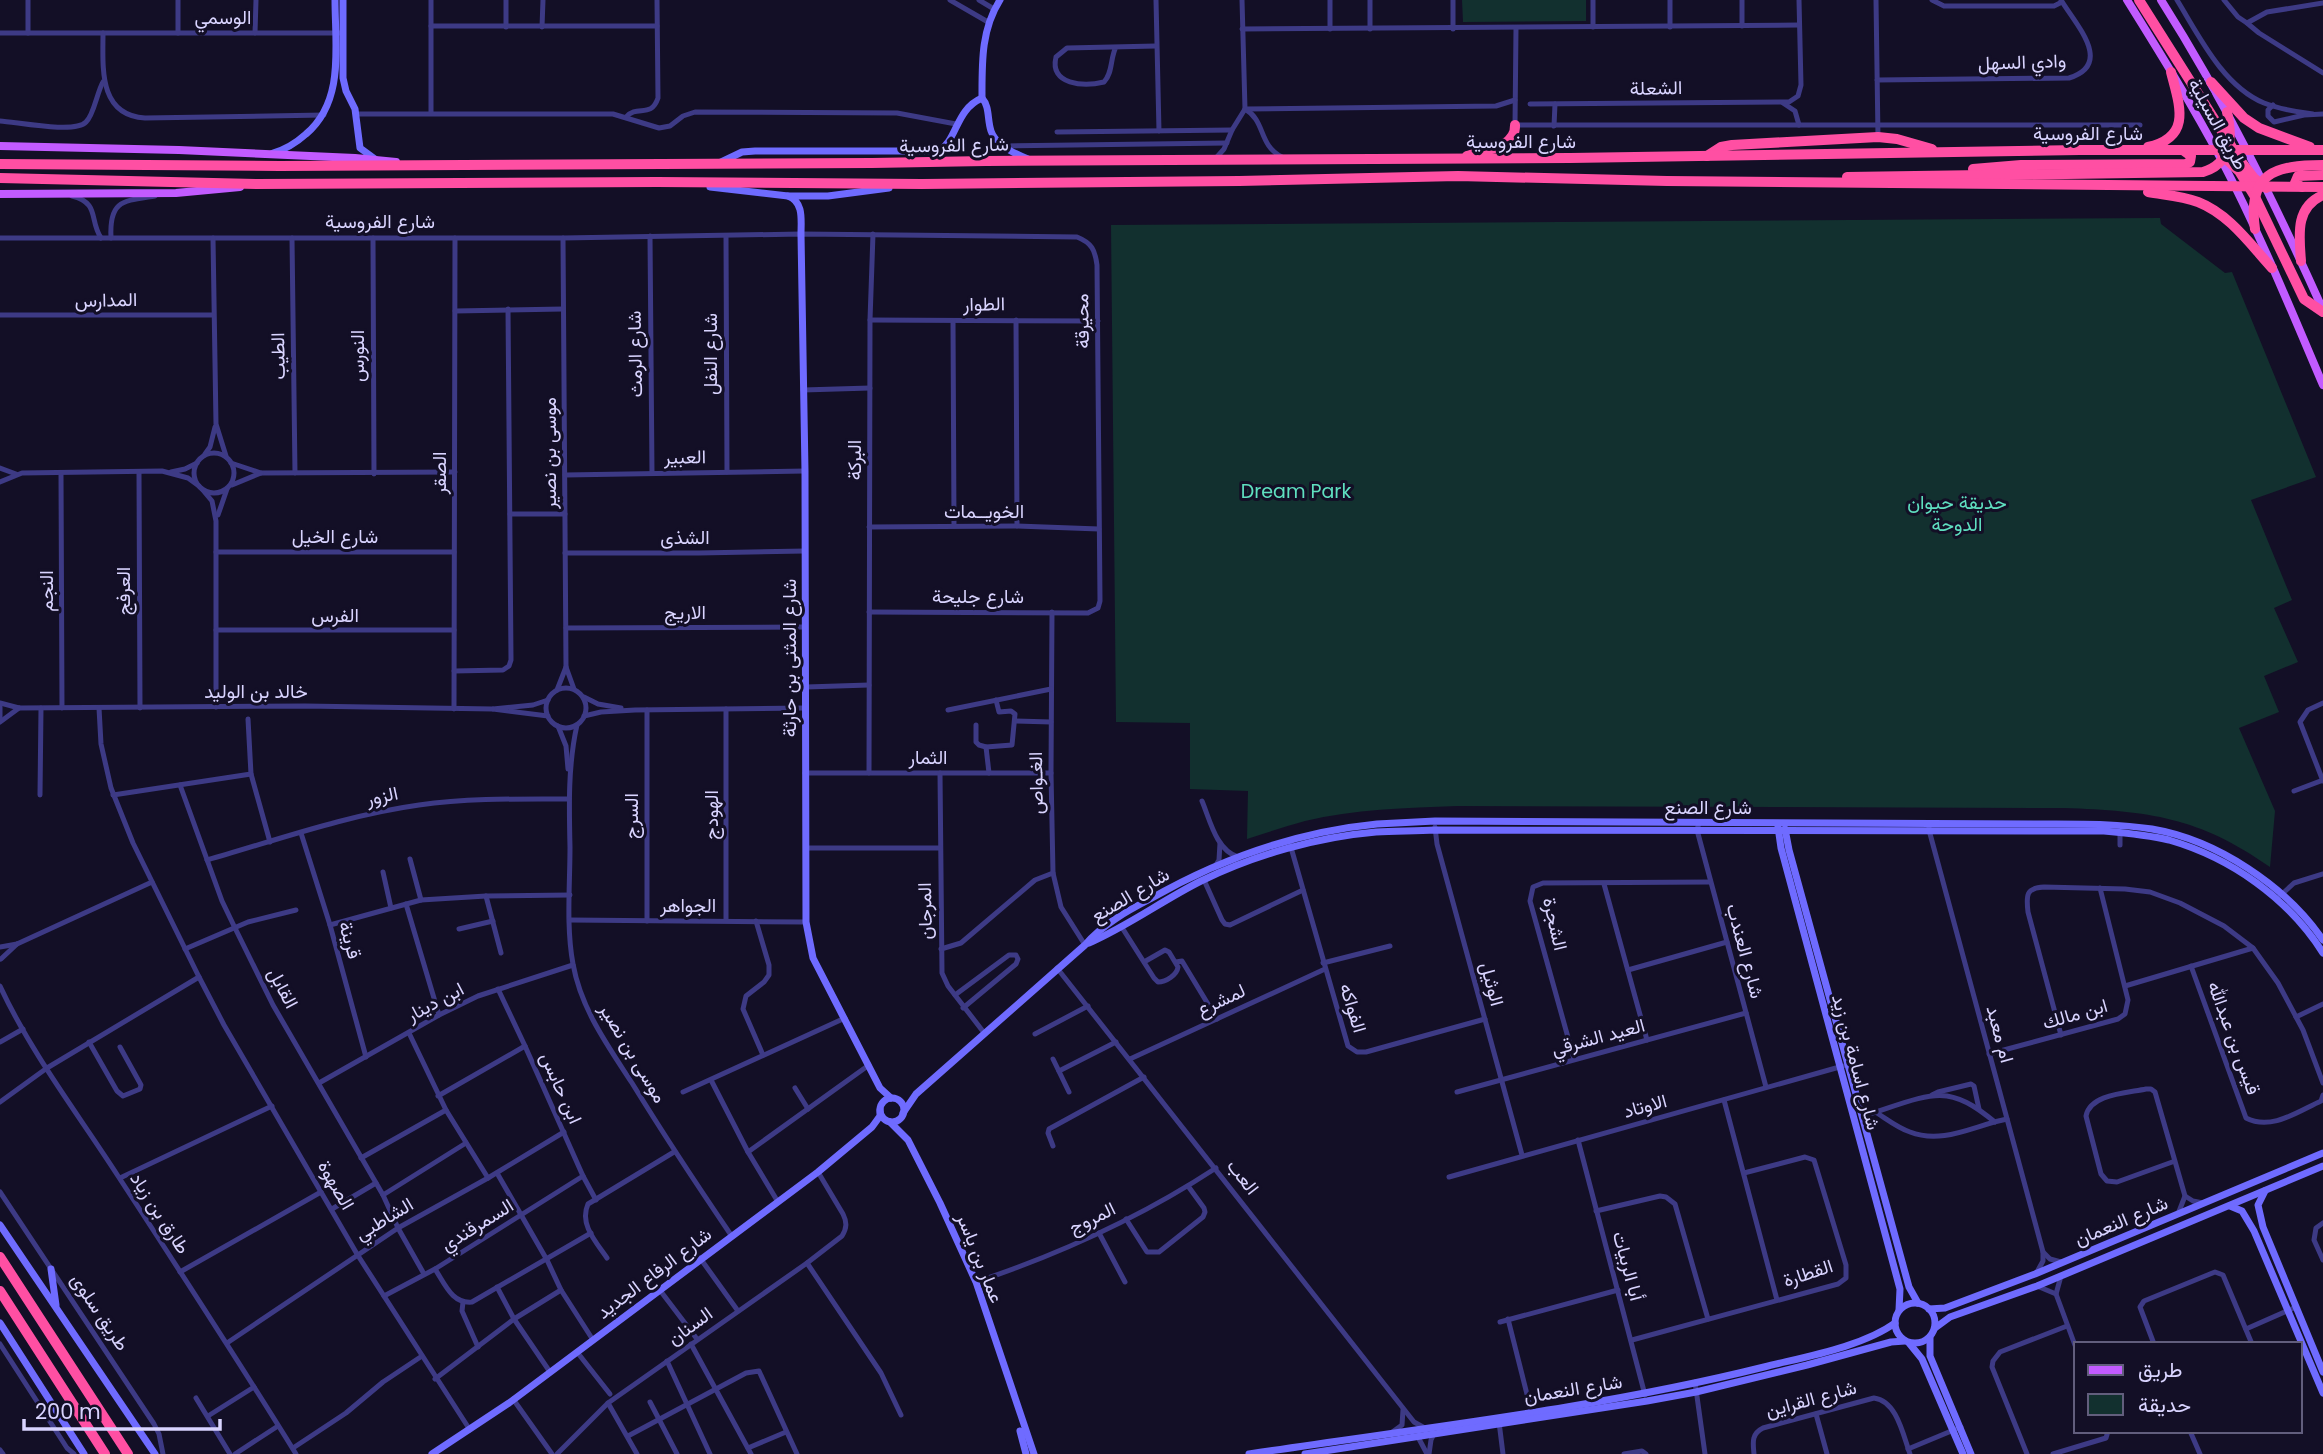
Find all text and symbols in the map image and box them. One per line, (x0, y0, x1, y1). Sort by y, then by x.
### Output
street label: الوسمي (195, 4, 251, 33)
street label: وادي السهل (1977, 47, 2067, 79)
street label: طريق السيلية (2182, 73, 2254, 175)
street label: الشعلة (1629, 74, 1683, 102)
street label: شارع الفروسية (2033, 120, 2143, 147)
street label: شارع الفروسية (1466, 128, 1576, 155)
street label: شارع الفروسية (899, 131, 1009, 159)
street label: شارع الفروسية (325, 208, 435, 235)
street label: المدارس (74, 286, 138, 314)
street label: الطوار (962, 290, 1005, 318)
street label: محيرقة (1068, 293, 1096, 349)
street label: شارع الرمث (621, 310, 649, 398)
street label: شارع النفل (697, 313, 724, 395)
street label: النورس (344, 330, 371, 382)
street label: الطيب (264, 332, 292, 380)
street label: موسى بن نصير (536, 397, 563, 510)
street label: البركة (841, 440, 868, 480)
street label: العبير (663, 443, 706, 471)
street label: الصقر (426, 451, 453, 496)
park label: Dream Park (1241, 478, 1351, 505)
park label: حديقة حيوان الدوحة (1907, 489, 2007, 538)
street label: الخويــمات (944, 498, 1024, 525)
street label: شارع الخيل (292, 523, 378, 550)
street label: الشذى (660, 524, 710, 551)
street label: العرفج (110, 567, 137, 615)
street label: النجم (33, 570, 60, 612)
street label: شارع المثنى بن حارثة (776, 579, 803, 737)
street label: شارع جليحة (932, 583, 1024, 610)
street label: الاريج (664, 599, 706, 626)
street label: الفرس (311, 602, 359, 629)
street label: خالد بن الوليد (204, 678, 308, 705)
street label: الثمار (907, 744, 948, 771)
street label: الغـواص (1022, 751, 1050, 815)
street label: الزور (363, 779, 400, 813)
street label: الهودج (698, 790, 725, 840)
street label: السرج (618, 793, 645, 839)
street label: شارع الصنع (1664, 794, 1752, 821)
street label: شارع الصنع (1086, 861, 1174, 929)
street label: المرجان (911, 882, 939, 940)
street label: الجواهر (659, 892, 716, 919)
street label: الشجرة (1536, 895, 1574, 953)
street label: شارع العندب (1719, 901, 1771, 1001)
street label: قرينة (332, 918, 368, 962)
street label: الوثيل (1473, 959, 1511, 1009)
street label: القابل (261, 963, 305, 1013)
street label: ابن دينار (401, 976, 469, 1029)
street label: لمشرع (1192, 977, 1250, 1023)
street label: قيس بن عبدالله (2201, 977, 2267, 1099)
street label: الفواكه (1333, 980, 1373, 1036)
street label: شارع اسامة بن زيد (1825, 991, 1887, 1133)
street label: ابن مالك (2039, 992, 2111, 1036)
street label: موسى بن نصير (592, 997, 673, 1108)
street label: ام معبد (1979, 1002, 2021, 1066)
street label: العيد الشرقي (1548, 1012, 1648, 1064)
street label: ابن حابس (533, 1048, 589, 1128)
street label: الاوتاد (1620, 1087, 1670, 1125)
street label: العب (1221, 1154, 1265, 1200)
street label: الصهوة (311, 1155, 361, 1215)
street label: طارق بن زياد (124, 1167, 196, 1259)
street label: شارع النعمان (2070, 1189, 2172, 1253)
street label: الشاطبي (350, 1191, 419, 1249)
street label: السمرقندي (435, 1192, 520, 1260)
street label: المروج (1064, 1195, 1120, 1241)
street label: عمار بن ياسر (949, 1208, 1010, 1307)
street label: شارع الرفاع الجديد (591, 1221, 717, 1325)
street label: أبا الربيات (1606, 1228, 1650, 1304)
street label: القطارة (1780, 1252, 1836, 1294)
street label: طريق سلوى (64, 1268, 136, 1356)
street label: السنان (662, 1300, 718, 1352)
legend (2074, 1342, 2302, 1433)
text: طريق (2138, 1355, 2183, 1384)
street label: شارع النعمان (1522, 1368, 1624, 1410)
street label: شارع القراين (1762, 1374, 1860, 1424)
scale bar (24, 1388, 220, 1432)
text: حديقة (2138, 1390, 2191, 1419)
text: 200 m (35, 1397, 101, 1426)

